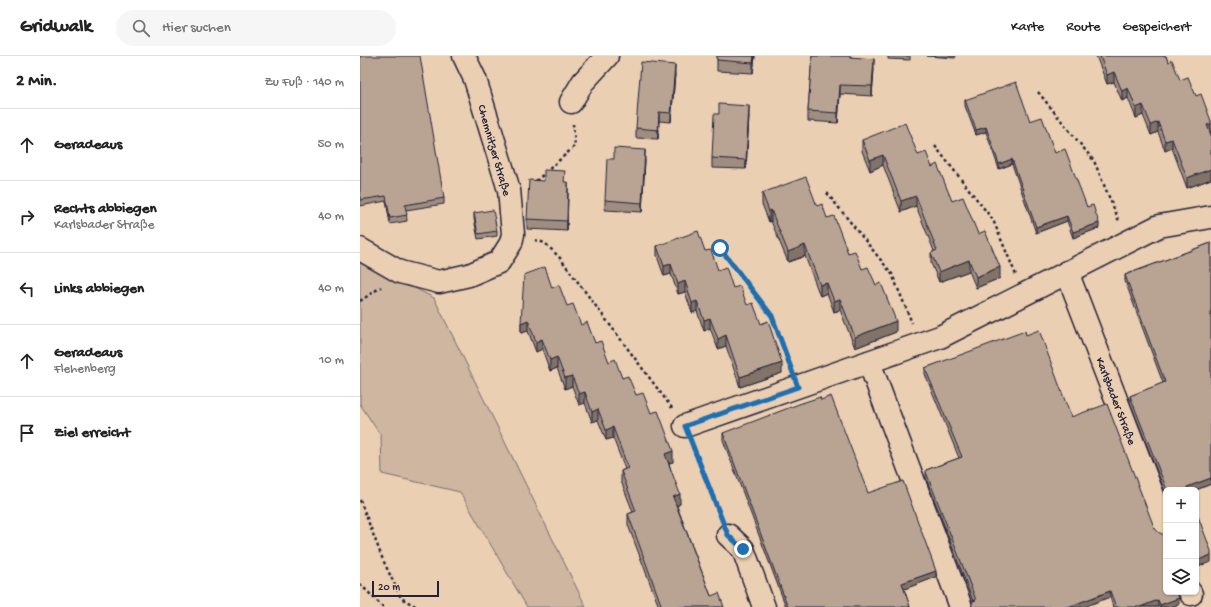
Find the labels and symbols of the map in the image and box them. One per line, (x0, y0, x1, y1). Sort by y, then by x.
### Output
street label: Chemnitzer Straße (473, 103, 513, 199)
route start (711, 239, 729, 257)
street label: Karlsbader Straße (1092, 356, 1138, 448)
route end (734, 540, 752, 558)
scale bar (372, 579, 439, 598)

